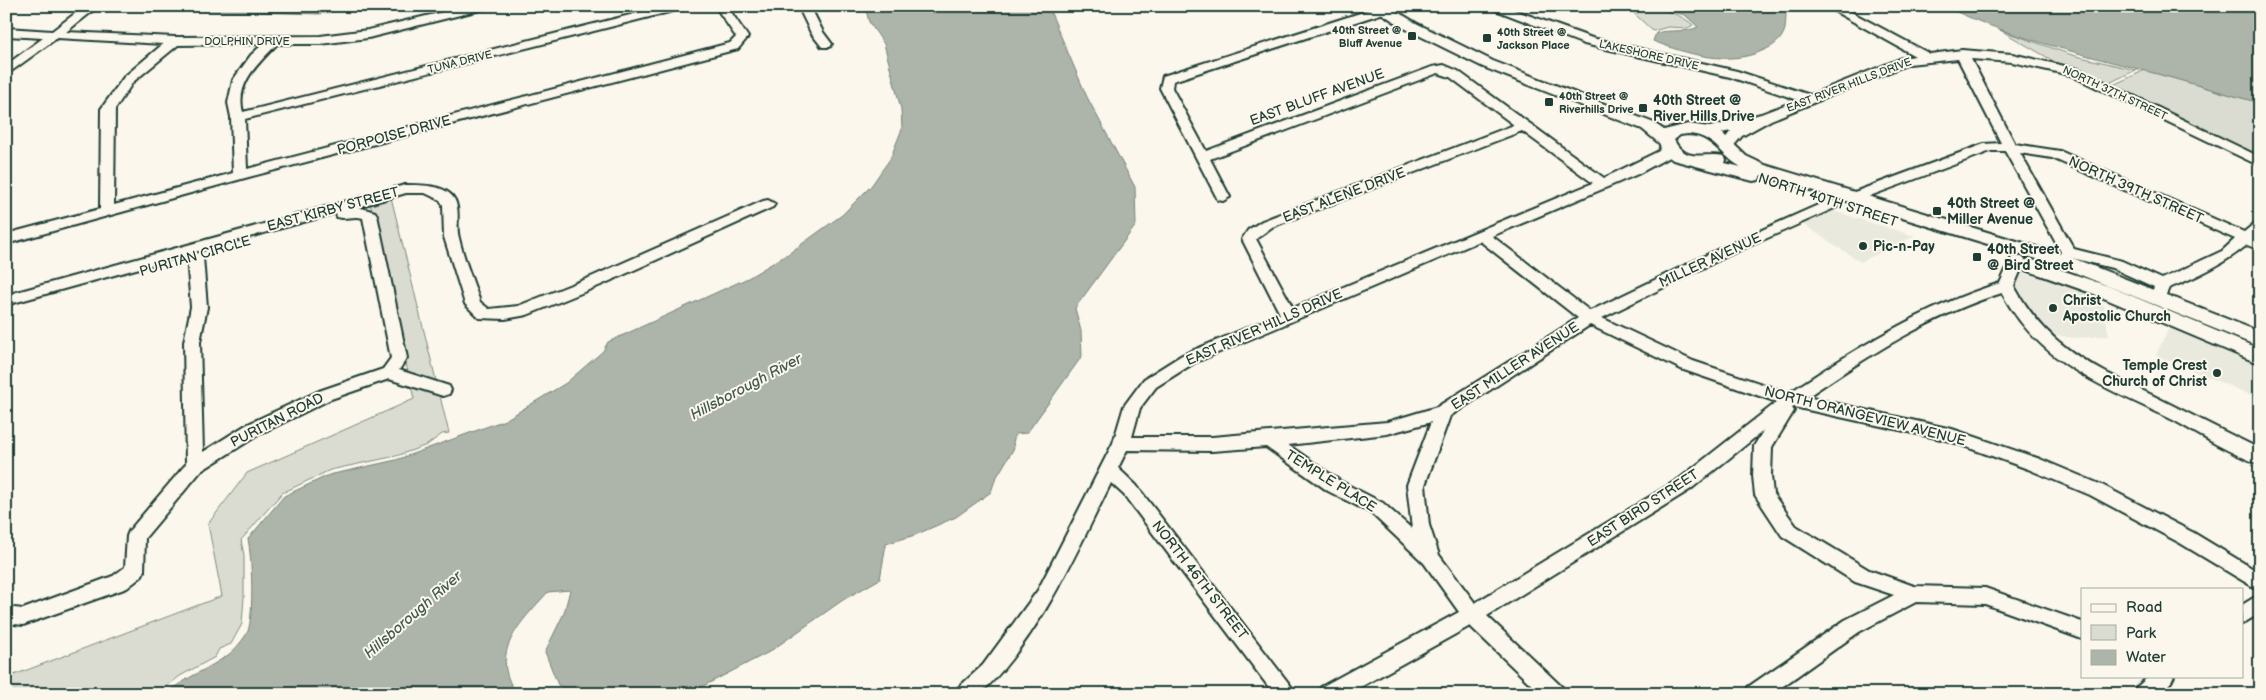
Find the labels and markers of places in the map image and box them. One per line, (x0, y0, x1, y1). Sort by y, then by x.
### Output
place label: 40th Street @ Bluff Avenue (1332, 24, 1402, 50)
place label: 40th Street @ Jackson Place (1497, 26, 1570, 52)
marker: 40th Street @ Bluff Avenue (1406, 30, 1418, 42)
marker: 40th Street @ Jackson Place (1481, 32, 1493, 44)
place label: 40th Street @ Riverhills Drive (1559, 90, 1634, 116)
place label: 40th Street @ River Hills Drive (1653, 92, 1755, 125)
marker: 40th Street @ Riverhills Drive (1543, 96, 1555, 108)
marker: 40th Street @ River Hills Drive (1637, 102, 1649, 114)
place label: 40th Street @ Miller Avenue (1947, 195, 2036, 228)
marker: 40th Street @ Miller Avenue (1931, 205, 1943, 217)
place label: Pic-n-Pay (1873, 238, 1935, 255)
marker: Pic-n-Pay (1857, 240, 1869, 252)
place label: 40th Street @ Bird Street (1987, 241, 2074, 274)
marker: 40th Street @ Bird Street (1971, 251, 1983, 263)
place label: Christ Apostolic Church (2062, 292, 2171, 325)
marker: Christ Apostolic Church (2047, 302, 2059, 314)
place label: Temple Crest Church of Christ (2102, 357, 2207, 390)
marker: Temple Crest Church of Christ (2211, 367, 2223, 379)

